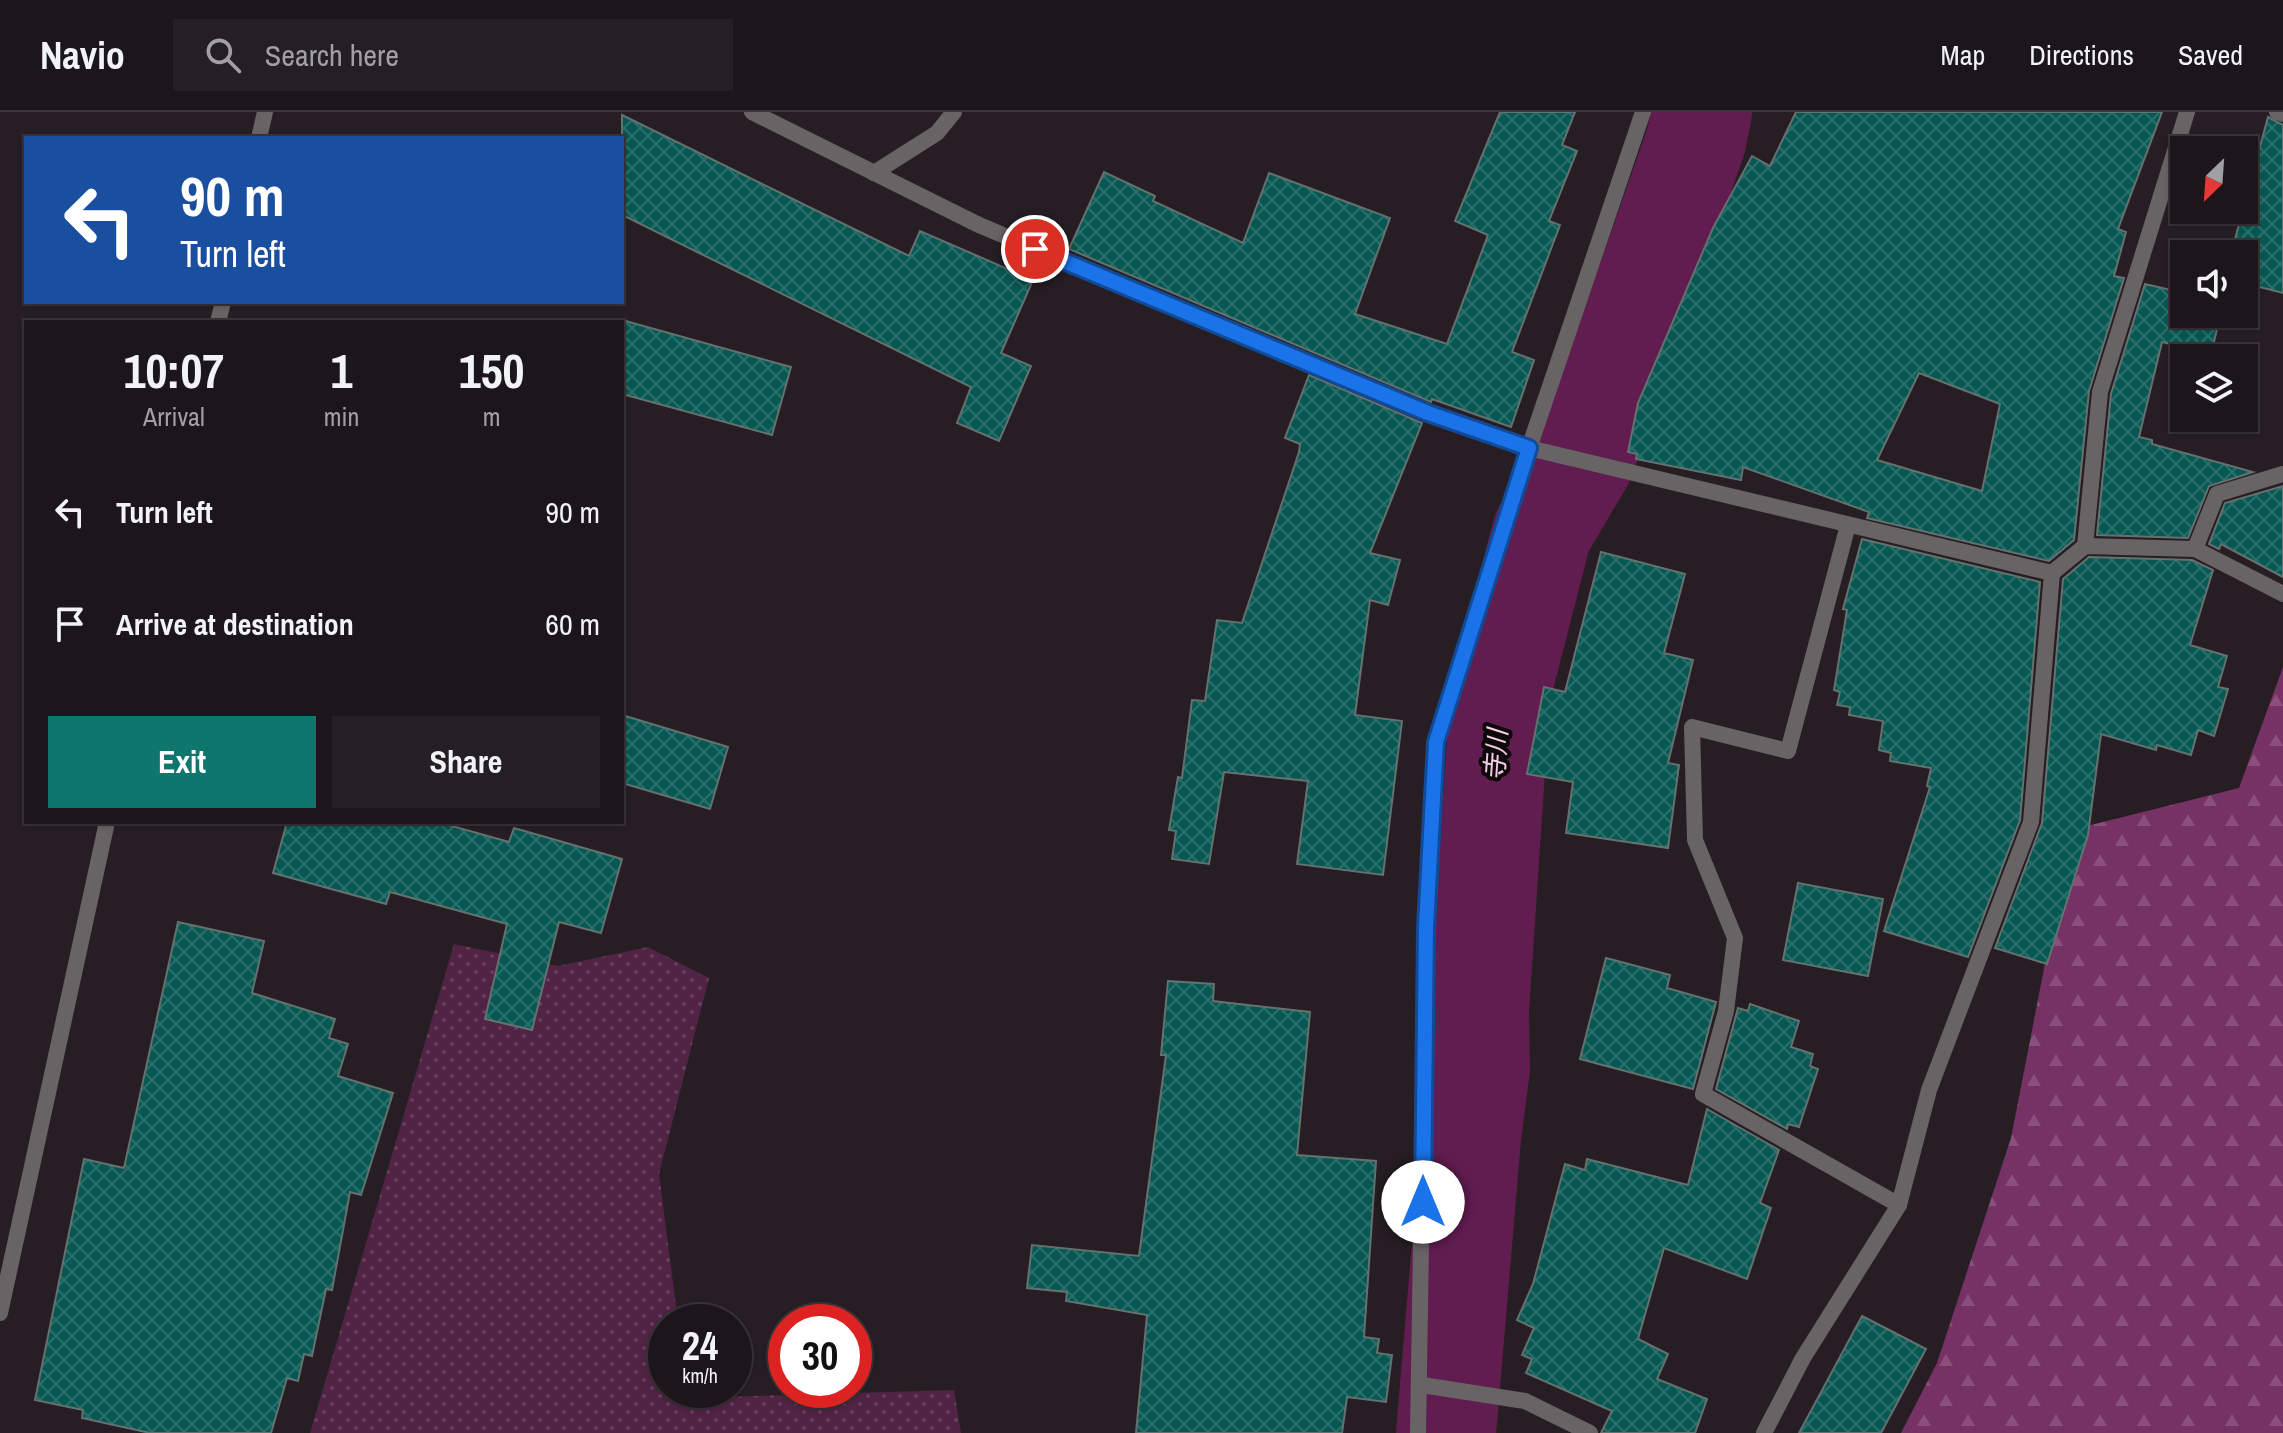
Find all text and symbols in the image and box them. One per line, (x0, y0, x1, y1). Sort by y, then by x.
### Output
search box (173, 19, 733, 91)
text: Navio (40, 30, 125, 81)
icon: search (201, 33, 245, 77)
text: Search here (265, 35, 399, 75)
text: Map (1941, 36, 1985, 74)
text: Directions (2029, 36, 2134, 74)
text: Saved (2178, 36, 2243, 74)
north arrow (2170, 136, 2258, 224)
map controls (2170, 136, 2258, 432)
text: 90 m (180, 158, 285, 233)
icon: left (48, 168, 152, 272)
pin (1001, 215, 1069, 283)
icon: arrive (1013, 227, 1057, 271)
text: Turn left (180, 230, 286, 278)
button: sound (2170, 240, 2258, 328)
text: 10:07 (124, 338, 224, 403)
text: 1 (331, 338, 352, 403)
text: 150 (459, 338, 524, 403)
button: layers (2170, 344, 2258, 432)
text: Arrival (143, 399, 205, 434)
text: min (324, 399, 359, 434)
text: m (483, 399, 501, 434)
icon: left (48, 490, 92, 534)
text: Turn left (116, 492, 213, 532)
text: 90 m (545, 492, 600, 532)
icon: arrive (48, 602, 92, 646)
text: Arrive at destination (116, 604, 354, 644)
text: 60 m (545, 604, 600, 644)
button: Exit (48, 716, 316, 808)
button: Share (332, 716, 600, 808)
water label: 寺川 (1476, 725, 1515, 782)
position arrow (1381, 1160, 1465, 1244)
speed limit sign: 30 (768, 1304, 872, 1408)
text: 24 (682, 1319, 718, 1372)
text: km/h (682, 1362, 718, 1389)

